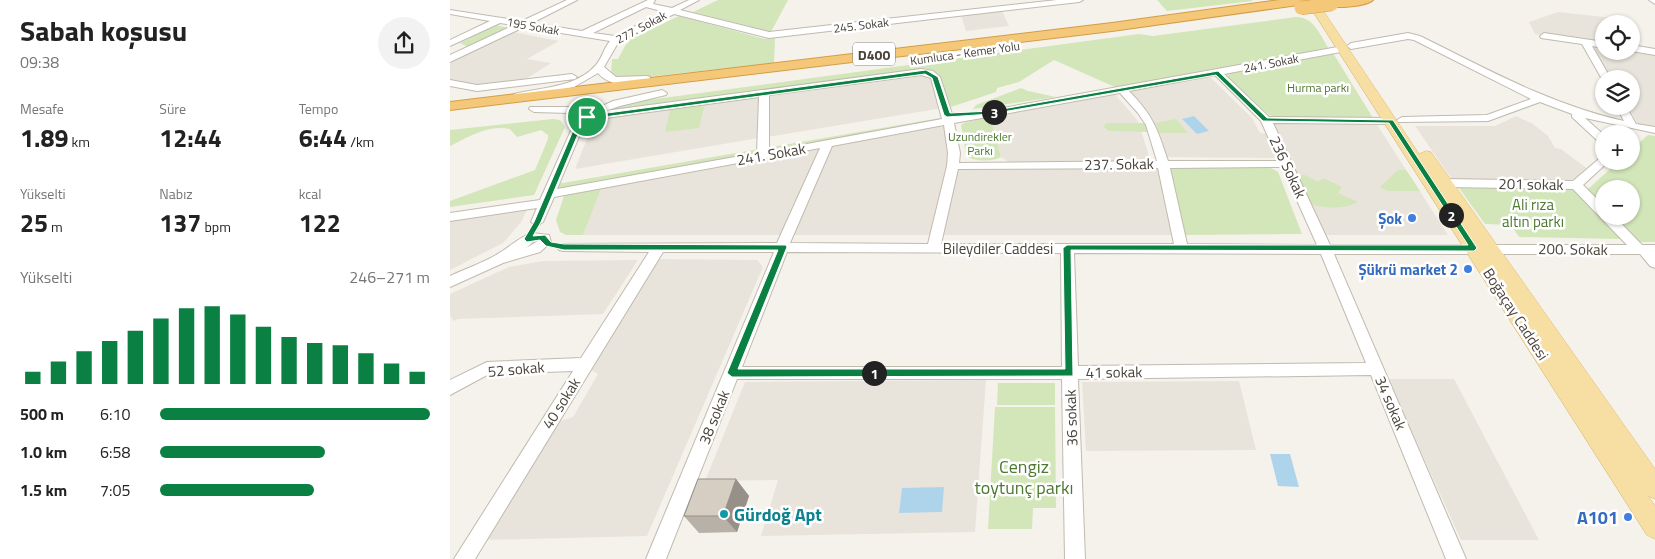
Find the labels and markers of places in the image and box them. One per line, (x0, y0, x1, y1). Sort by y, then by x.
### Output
pin (566, 96, 608, 138)
pin: 3 (982, 100, 1006, 124)
pin: 2 (1438, 202, 1464, 228)
place label: Şok (1378, 207, 1402, 230)
marker: Şok (1406, 212, 1418, 224)
place label: Şükrü market 2 (1358, 258, 1458, 281)
marker: Şükrü market 2 (1462, 263, 1474, 275)
pin: 1 (862, 360, 886, 386)
place label: Gürdoğ Apt (734, 501, 822, 528)
place label: A101 (1577, 504, 1618, 531)
marker: Gürdoğ Apt (718, 508, 730, 520)
marker: A101 (1622, 511, 1634, 523)

